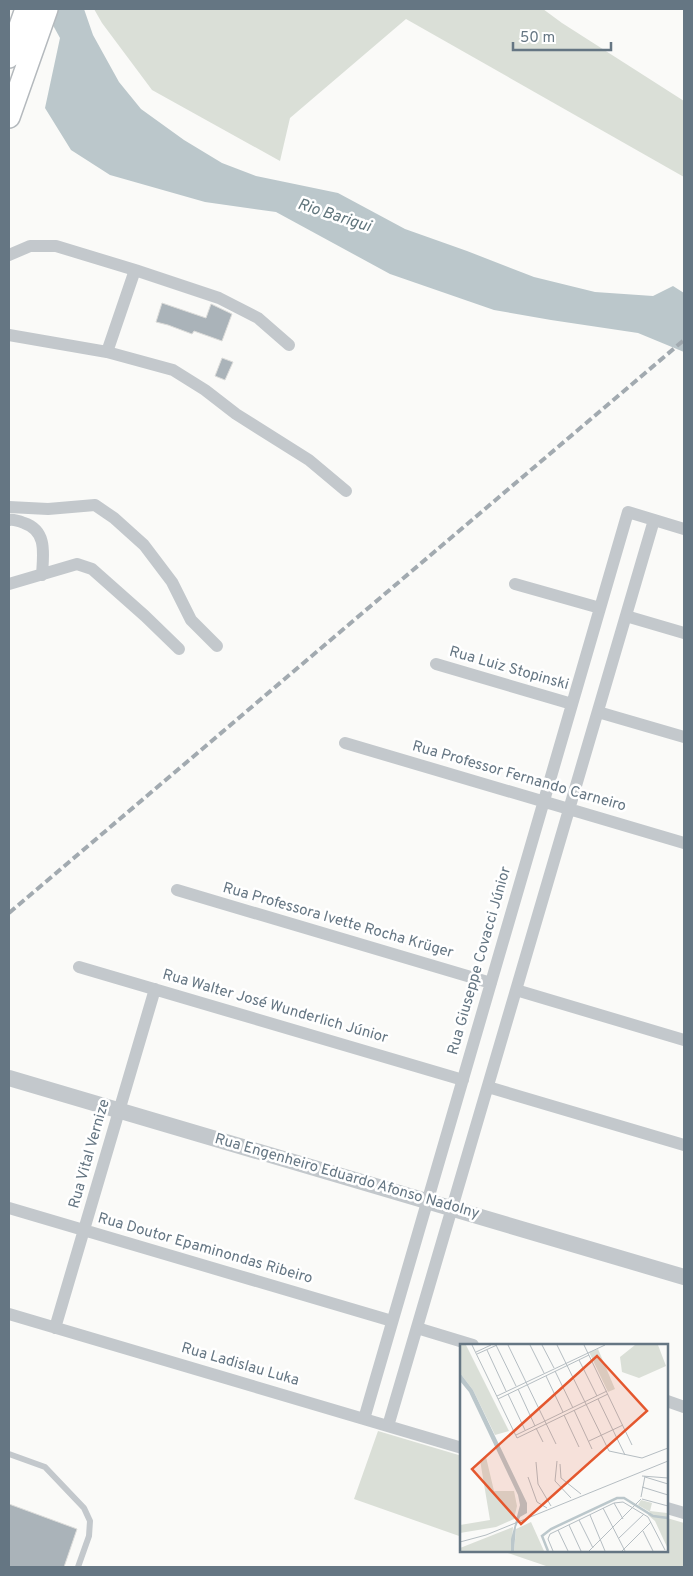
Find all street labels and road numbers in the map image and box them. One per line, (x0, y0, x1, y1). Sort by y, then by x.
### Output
street label: Rua Luiz Stopinski (447, 643, 571, 695)
street label: Rua Professor Fernando Carneiro (410, 737, 628, 817)
street label: Rua Giuseppe Covacci Júnior (444, 864, 516, 1057)
street label: Rua Professora Ivette Rocha Krüger (220, 879, 456, 963)
street label: Rua Walter José Wunderlich Júnior (160, 966, 390, 1048)
street label: Rua Vital Vernize (65, 1097, 115, 1211)
street label: Rua Engenheiro Eduardo Afonso Nadolny (212, 1130, 482, 1224)
street label: Rua Doutor Epaminondas Ribeiro (95, 1209, 315, 1289)
street label: Rua Ladislau Luka (179, 1339, 301, 1391)

